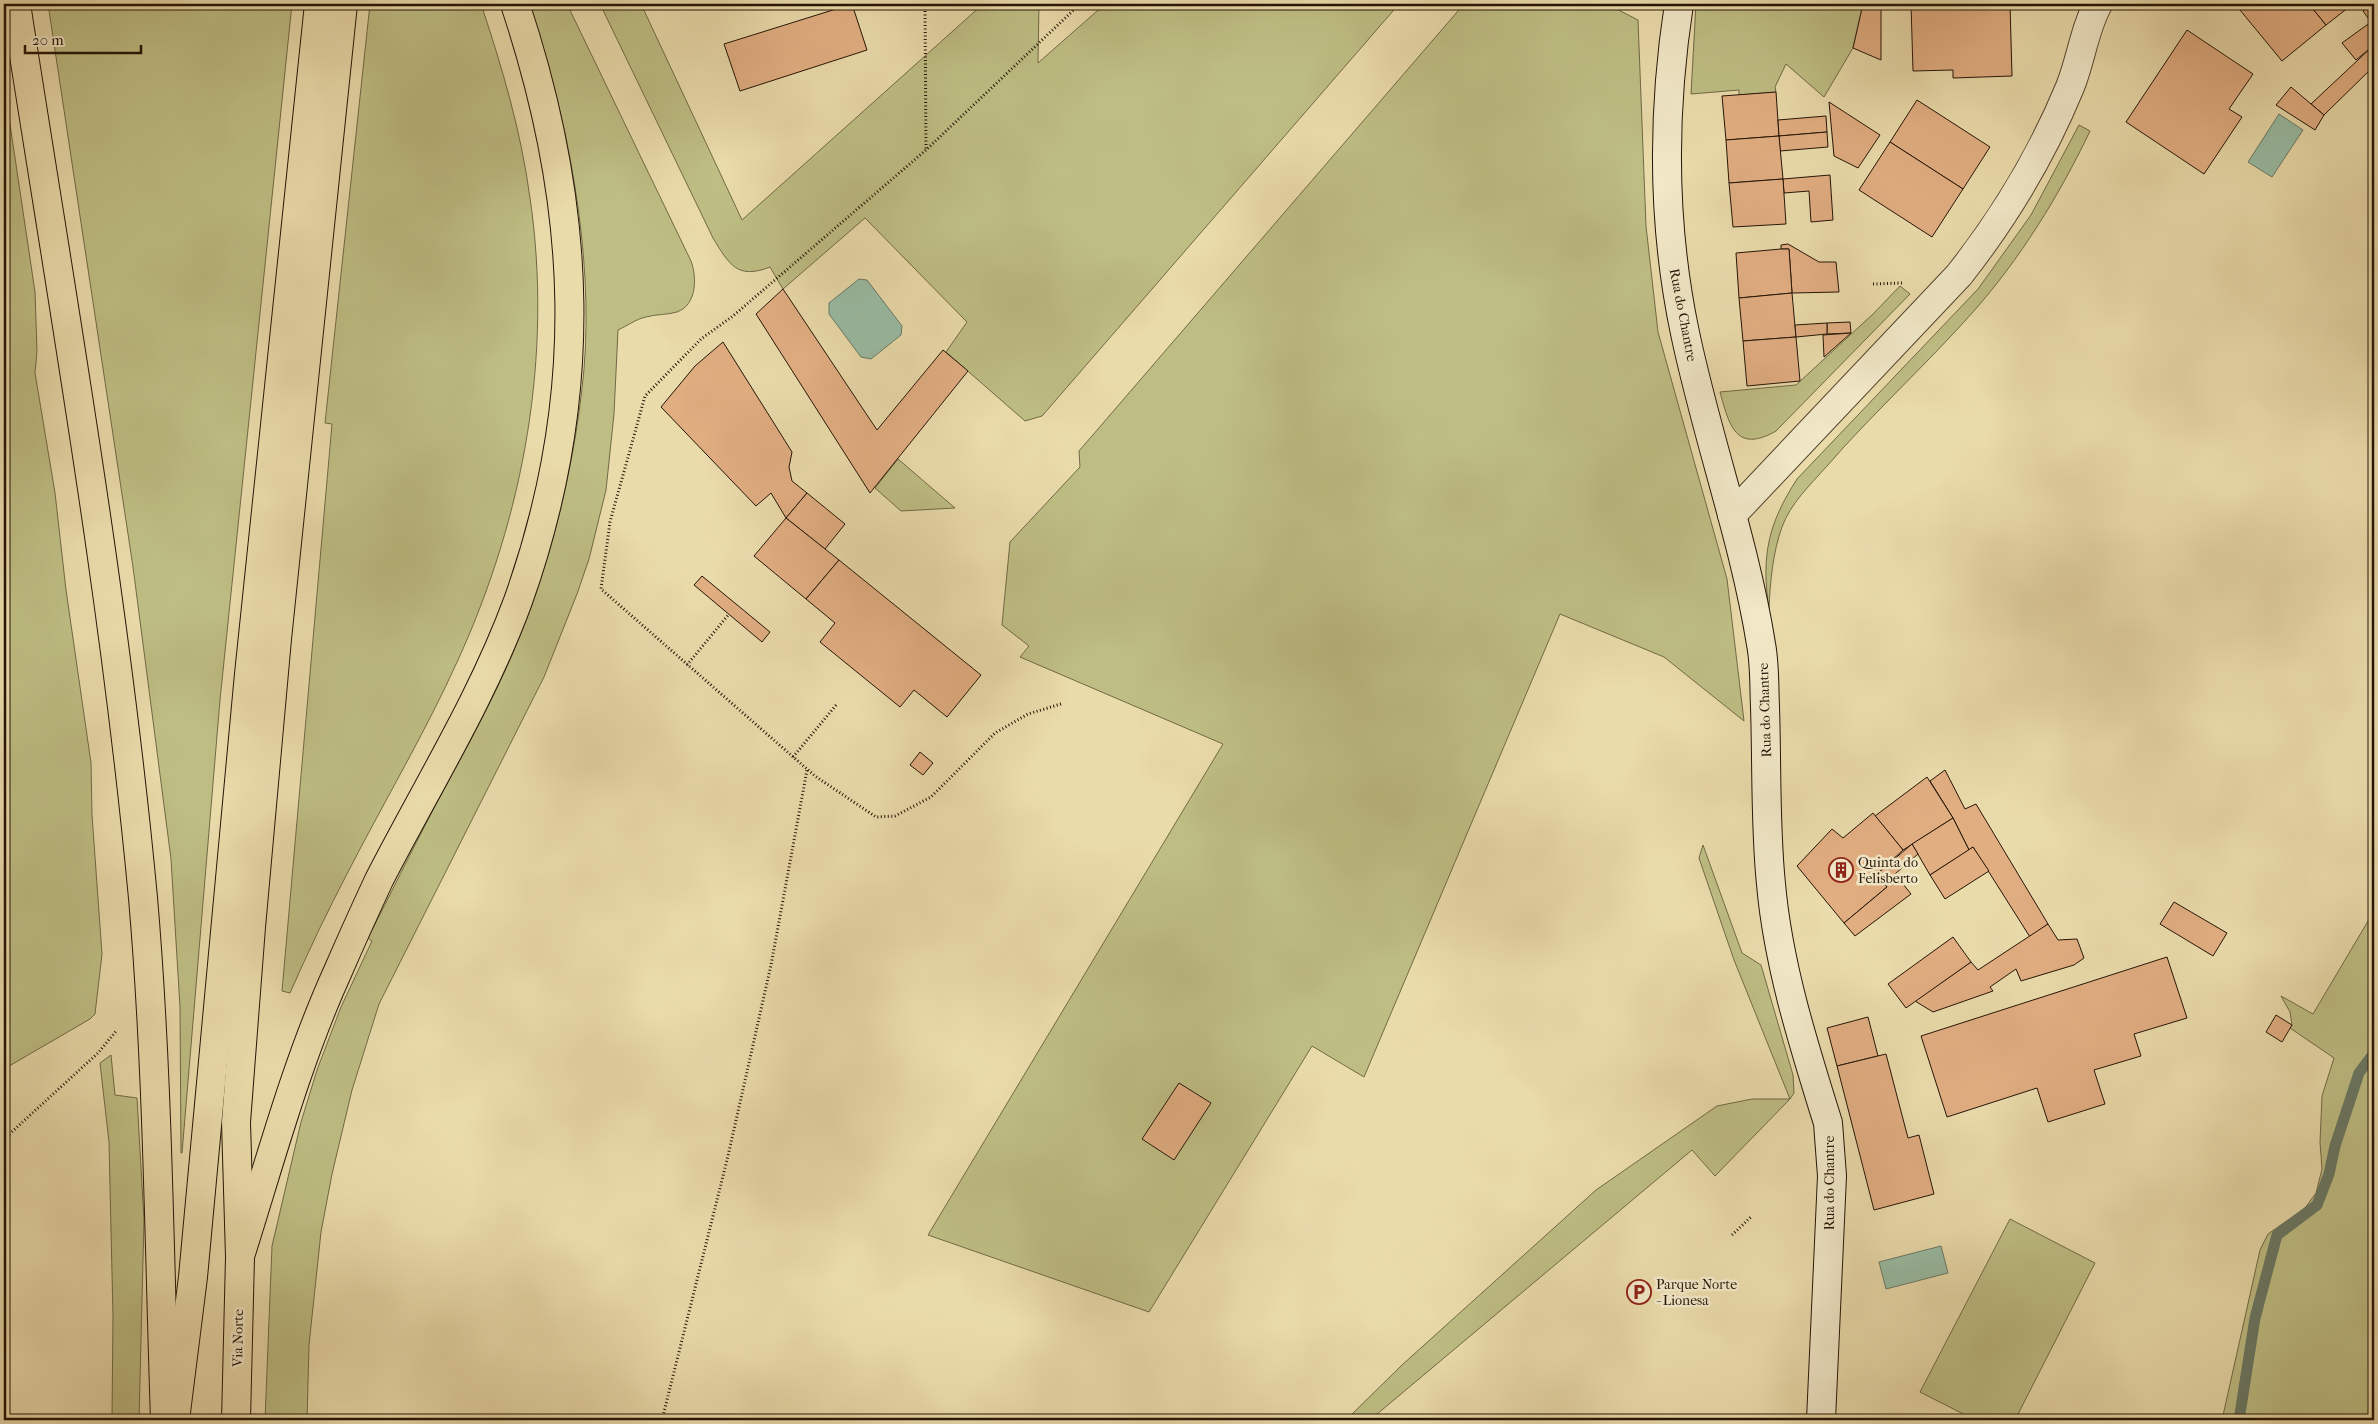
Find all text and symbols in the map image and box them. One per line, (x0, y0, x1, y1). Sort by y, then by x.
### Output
scale bar (25, 22, 141, 54)
text: 20 m (32, 31, 64, 49)
street label: Rua do Chantre (1666, 267, 1700, 363)
street label: Rua do Chantre (1755, 662, 1775, 758)
place label: Quinta do Felisberto (1858, 854, 1918, 887)
building icon: Quinta do Felisberto (1828, 857, 1854, 883)
street label: Rua do Chantre (1821, 1136, 1838, 1230)
place label: Parque Norte - Lionesa (1656, 1276, 1737, 1309)
parking icon: Parque Norte - Lionesa (1626, 1279, 1652, 1305)
street label: Via Norte (229, 1309, 247, 1368)

